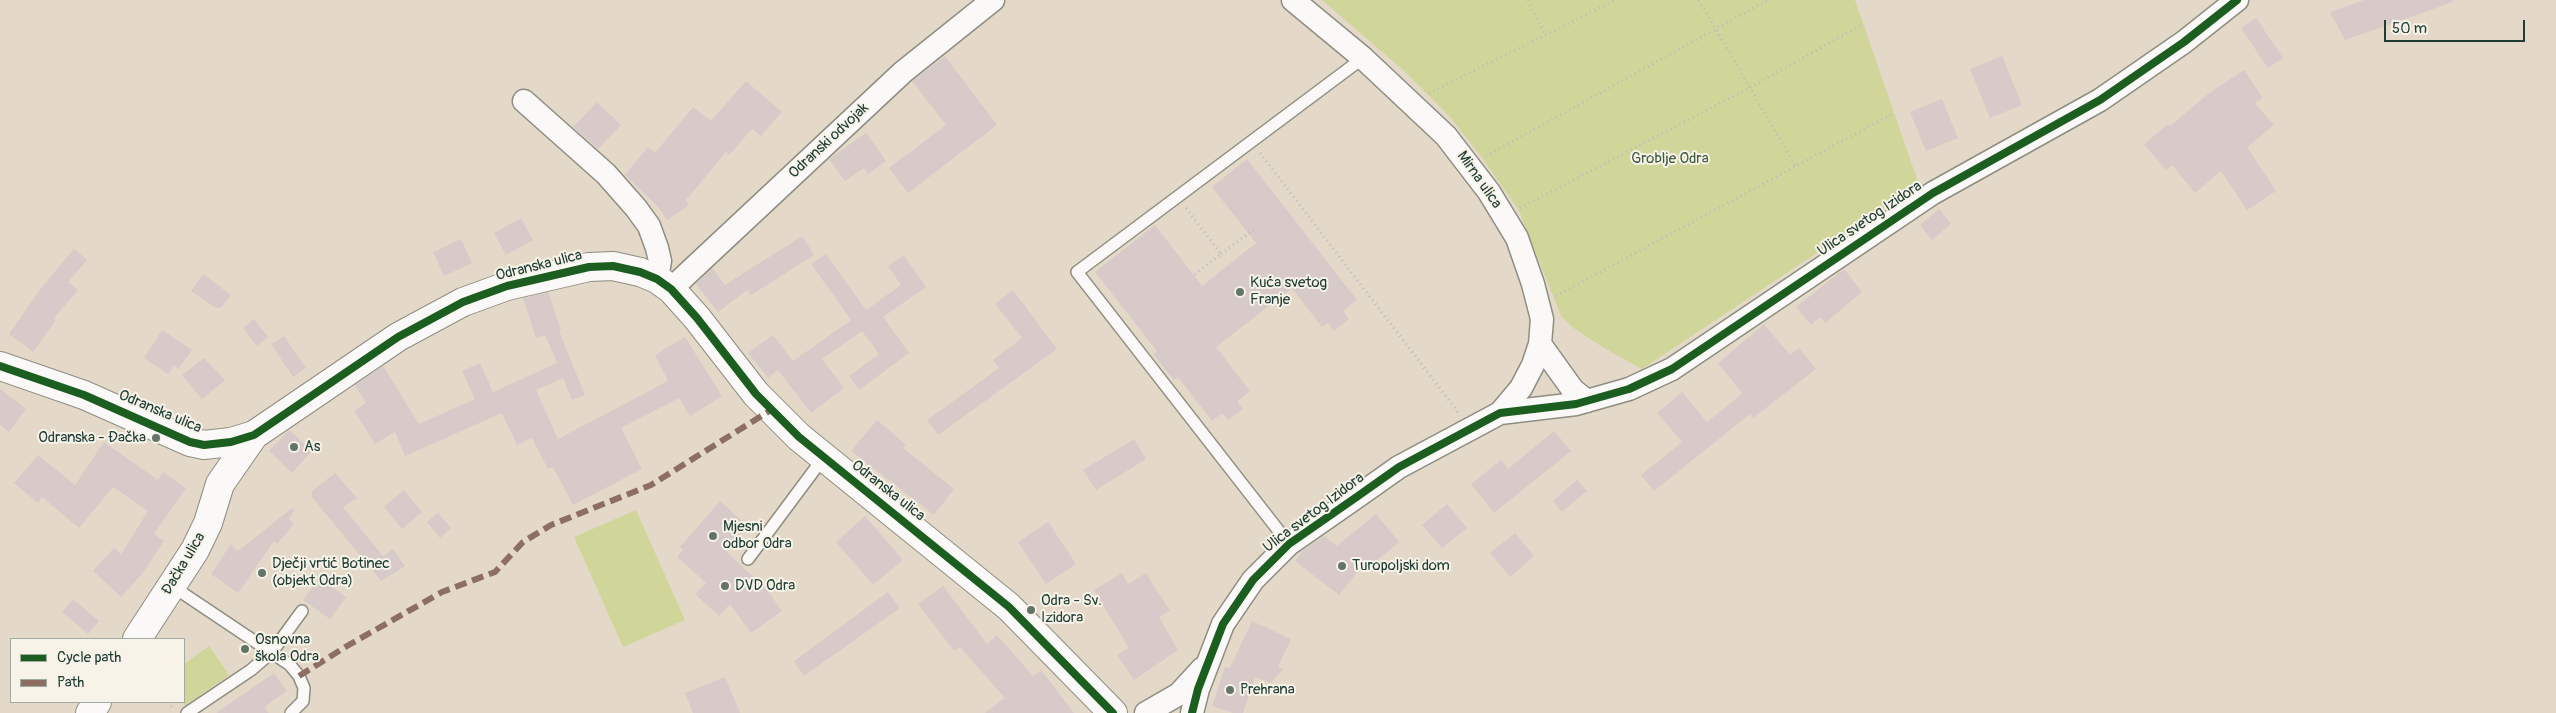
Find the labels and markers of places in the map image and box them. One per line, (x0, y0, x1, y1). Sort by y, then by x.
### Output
place label: Kuća svetog Franje (1250, 274, 1327, 309)
marker: Kuća svetog Franje (1234, 286, 1246, 298)
place label: Odranska - Đačka (38, 429, 146, 447)
marker: Odranska - Đačka (150, 432, 162, 444)
place label: As (304, 438, 320, 456)
marker: As (288, 441, 300, 453)
place label: Mjesni odbor Odra (723, 518, 792, 553)
marker: Mjesni odbor Odra (707, 530, 719, 542)
place label: Dječji vrtić Botinec (objekt Odra) (272, 555, 390, 590)
place label: Turopoljski dom (1352, 557, 1450, 575)
marker: Turopoljski dom (1336, 560, 1348, 572)
marker: Dječji vrtić Botinec (objekt Odra) (256, 567, 268, 579)
place label: DVD Odra (735, 577, 795, 595)
marker: DVD Odra (719, 580, 731, 592)
place label: Odra - Sv. Izidora (1041, 592, 1102, 627)
marker: Odra - Sv. Izidora (1025, 604, 1037, 616)
place label: Osnovna škola Odra (255, 631, 319, 666)
marker: Osnovna škola Odra (239, 643, 251, 655)
place label: Prehrana (1240, 681, 1295, 699)
marker: Prehrana (1224, 684, 1236, 696)

